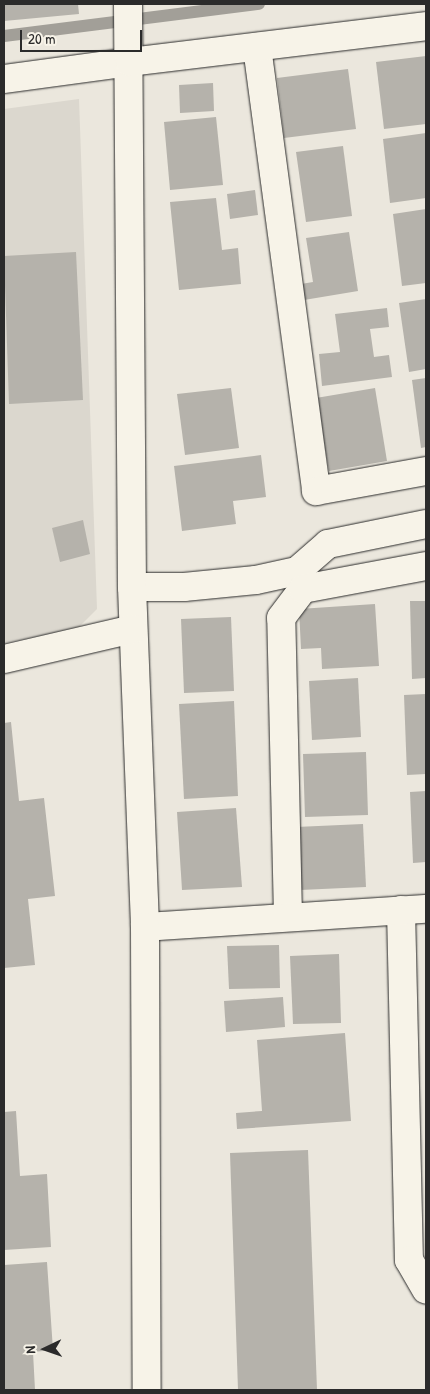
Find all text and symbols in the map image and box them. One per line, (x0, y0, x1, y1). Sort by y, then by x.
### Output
scale bar (22, 20, 145, 52)
text: 20 m (28, 28, 55, 49)
north arrow (20, 1324, 70, 1374)
text: N (20, 1346, 39, 1354)

